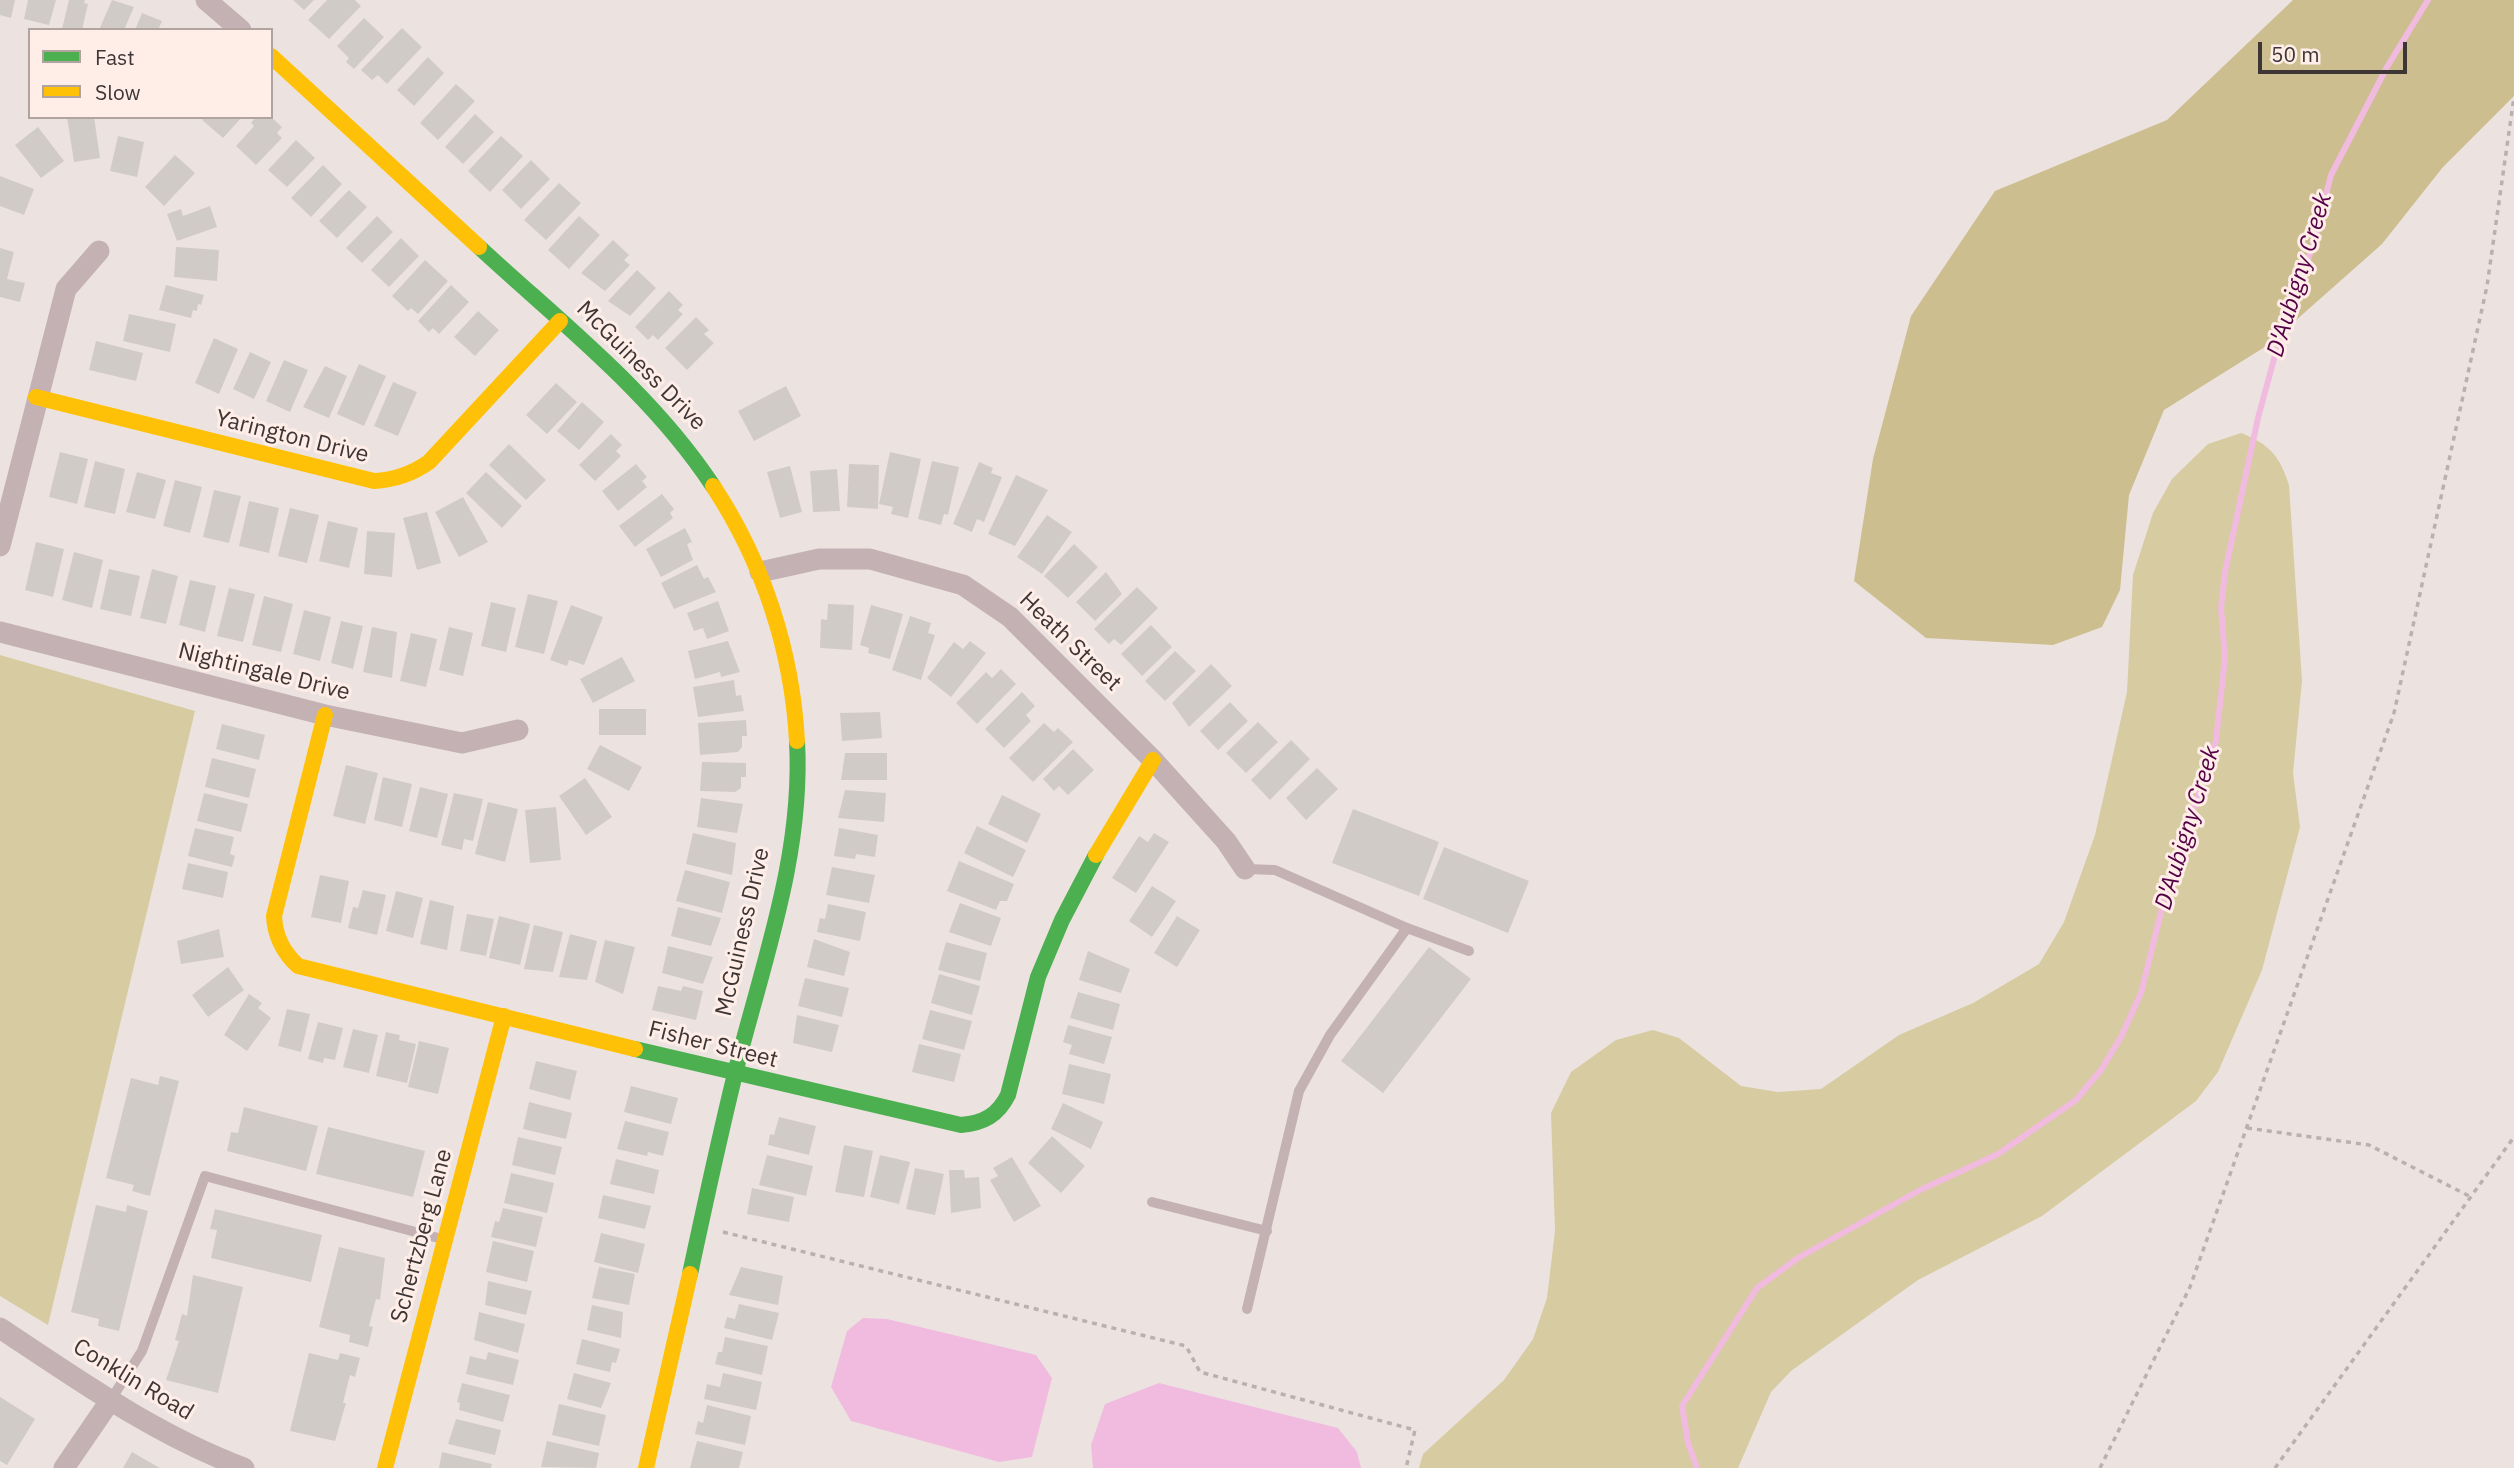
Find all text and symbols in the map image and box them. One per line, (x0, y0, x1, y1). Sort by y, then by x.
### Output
legend (28, 28, 273, 119)
scale bar (2262, 28, 2411, 72)
text: 50 m (2271, 40, 2320, 68)
text: Fast (95, 43, 135, 71)
text: Slow (95, 78, 141, 106)
water label: D'Aubigny Creek (2261, 190, 2339, 360)
street label: McGuiness Drive (570, 295, 712, 437)
street label: Yarington Drive (213, 405, 371, 469)
street label: Heath Street (1013, 587, 1127, 697)
street label: Nightingale Drive (175, 637, 353, 707)
water label: D'Aubigny Creek (2149, 743, 2227, 913)
street label: McGuiness Drive (710, 845, 776, 1019)
street label: Fisher Street (645, 1016, 781, 1074)
street label: Schertzberg Lane (386, 1146, 458, 1326)
street label: Conklin Road (68, 1333, 198, 1427)

